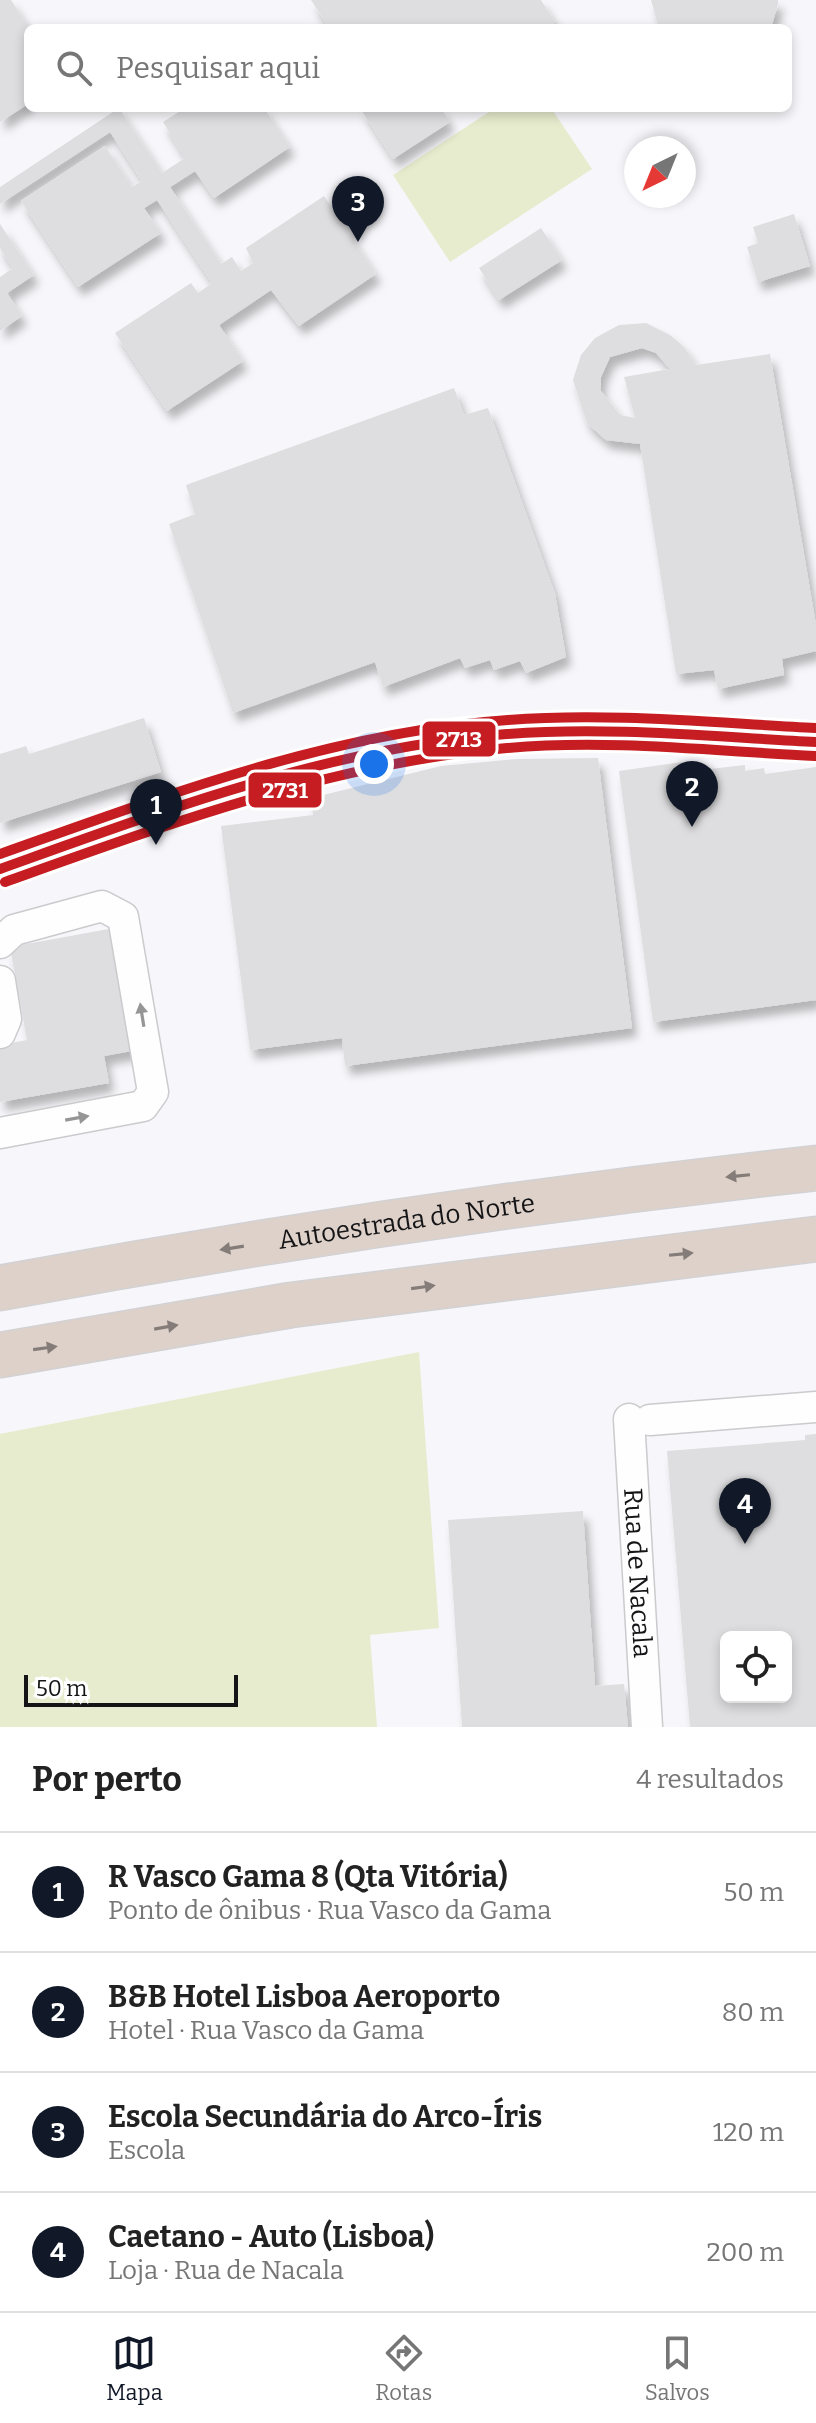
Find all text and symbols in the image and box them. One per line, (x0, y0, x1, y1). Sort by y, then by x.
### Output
search box (24, 24, 792, 112)
icon: search (52, 46, 96, 90)
text: Pesquisar aqui (116, 50, 320, 86)
north arrow (624, 136, 696, 208)
pin: 3 (332, 176, 384, 242)
line badge: 2713 (421, 720, 497, 758)
text: 2713 (436, 726, 482, 753)
your location (354, 744, 394, 784)
pin: 2 (666, 761, 718, 827)
line badge: 2731 (247, 771, 323, 809)
text: 2731 (262, 777, 308, 804)
pin: 1 (130, 779, 182, 845)
one-way arrow (135, 1002, 147, 1027)
one-way arrow (64, 1112, 89, 1124)
one-way arrow (726, 1170, 751, 1183)
street label: Autoestrada do Norte (276, 1188, 537, 1256)
one-way arrow (219, 1242, 244, 1255)
one-way arrow (669, 1248, 694, 1261)
one-way arrow (411, 1280, 436, 1293)
one-way arrow (154, 1321, 179, 1333)
one-way arrow (33, 1341, 58, 1354)
pin: 4 (719, 1478, 771, 1544)
street label: Rua de Nacala (617, 1487, 658, 1659)
map controls (720, 1631, 792, 1703)
button: locate (720, 1631, 792, 1703)
scale bar (24, 1671, 238, 1707)
text: 50 m (36, 1675, 87, 1702)
text: Por perto (32, 1759, 182, 1800)
text: 4 resultados (636, 1764, 784, 1795)
text: R Vasco Gama 8 (Qta Vitória) (108, 1859, 508, 1895)
text: 1 (52, 1877, 64, 1908)
text: 50 m (723, 1877, 784, 1908)
text: Ponto de ônibus · Rua Vasco da Gama (108, 1895, 551, 1926)
text: B&B Hotel Lisboa Aeroporto (108, 1979, 500, 2015)
text: 2 (51, 1997, 65, 2028)
text: 80 m (722, 1997, 784, 2028)
text: Hotel · Rua Vasco da Gama (108, 2015, 424, 2046)
text: Escola Secundária do Arco-Íris (108, 2099, 542, 2135)
text: 3 (51, 2117, 65, 2148)
text: 120 m (713, 2117, 784, 2148)
text: Escola (108, 2135, 185, 2166)
text: Caetano - Auto (Lisboa) (108, 2219, 434, 2255)
text: 4 (50, 2237, 66, 2268)
text: 200 m (707, 2237, 784, 2268)
text: Loja · Rua de Nacala (108, 2255, 344, 2286)
tab: Mapa (106, 2331, 163, 2406)
tab: Rotas (375, 2331, 432, 2406)
tab: Salvos (645, 2331, 710, 2406)

